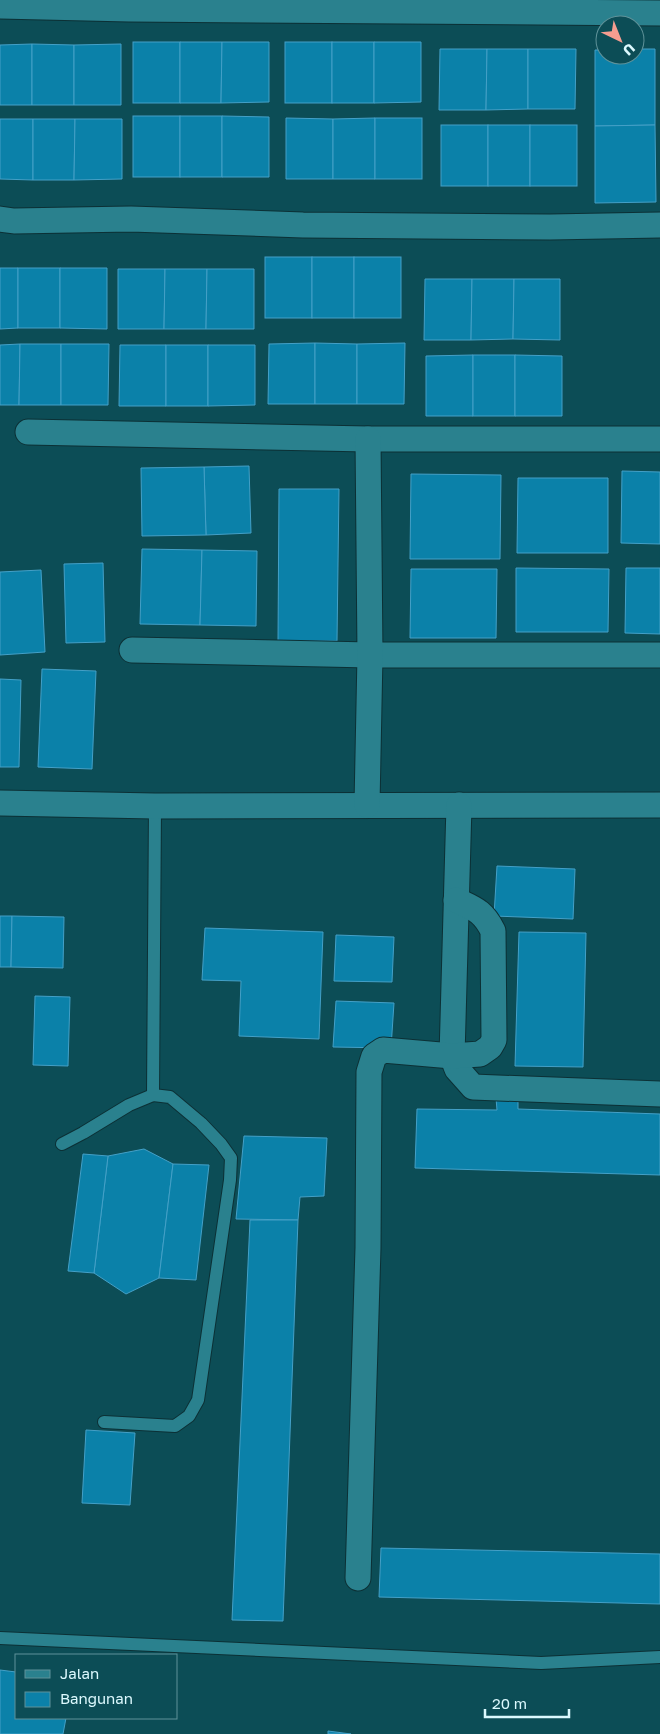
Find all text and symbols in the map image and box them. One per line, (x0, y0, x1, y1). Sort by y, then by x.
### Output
north arrow (595, 15, 645, 65)
text: U (620, 40, 639, 60)
legend (15, 1654, 178, 1719)
text: Jalan (60, 1664, 99, 1682)
scale bar (485, 1686, 569, 1718)
text: Bangunan (60, 1689, 133, 1707)
text: 20 m (492, 1694, 527, 1712)

